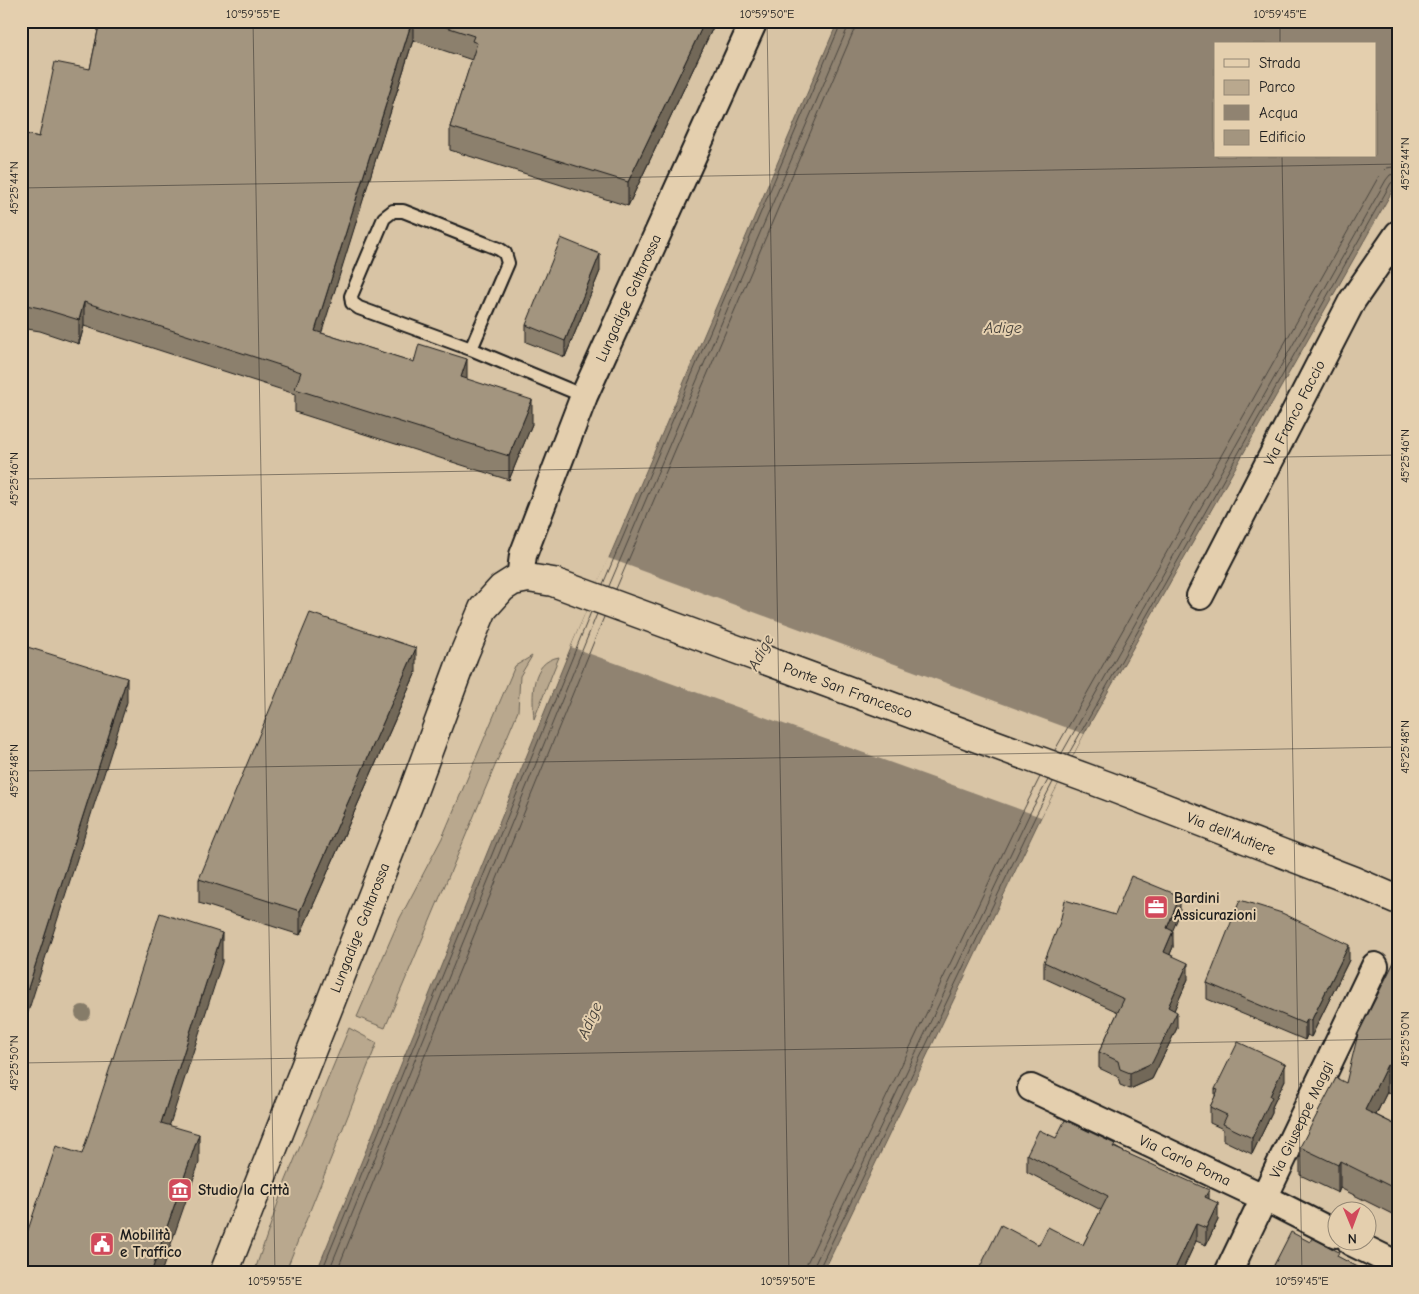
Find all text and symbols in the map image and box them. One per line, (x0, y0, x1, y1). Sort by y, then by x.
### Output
text: 10°59'55"E (226, 7, 280, 21)
text: 10°59'50"E (740, 7, 794, 21)
text: 10°59'45"E (1253, 7, 1307, 21)
legend (1214, 42, 1376, 158)
text: Strada (1259, 54, 1301, 72)
text: Parco (1259, 78, 1295, 96)
text: Acqua (1259, 104, 1298, 122)
text: Edificio (1259, 128, 1306, 146)
text: 45°25'44"N (1398, 137, 1412, 191)
text: 45°25'44"N (7, 161, 21, 215)
street label: Lungadige Galtarossa (592, 232, 665, 365)
water label: Adige (983, 319, 1022, 337)
street label: Via Franco Faccio (1260, 357, 1329, 469)
text: 45°25'46"N (1398, 429, 1412, 483)
text: 45°25'46"N (7, 452, 21, 506)
water label: Adige (744, 632, 778, 674)
street label: Ponte San Francesco (781, 658, 915, 722)
text: 45°25'48"N (1398, 720, 1412, 774)
text: 45°25'48"N (7, 744, 21, 798)
street label: Via dell'Autiere (1184, 808, 1279, 859)
street label: Lungadige Galtarossa (326, 860, 393, 995)
place label: Bardini Assicurazioni (1174, 889, 1256, 924)
office icon: Bardini Assicurazioni (1143, 894, 1169, 920)
water label: Adige (574, 999, 606, 1042)
text: 45°25'50"N (1398, 1011, 1412, 1067)
text: 45°25'50"N (7, 1035, 21, 1091)
street label: Via Giuseppe Maggi (1266, 1058, 1337, 1181)
street label: Via Carlo Poma (1136, 1131, 1234, 1190)
museum icon: Studio la Città (167, 1177, 193, 1203)
place label: Studio la Città (198, 1181, 290, 1199)
north arrow (1326, 1202, 1376, 1252)
place label: Mobilità e Traffico (120, 1226, 182, 1261)
text: N (1348, 1230, 1357, 1247)
public building icon: Mobilità e Traffico (89, 1231, 115, 1257)
text: 10°59'55"E (248, 1274, 302, 1288)
text: 10°59'50"E (761, 1274, 815, 1288)
text: 10°59'45"E (1275, 1274, 1329, 1288)

